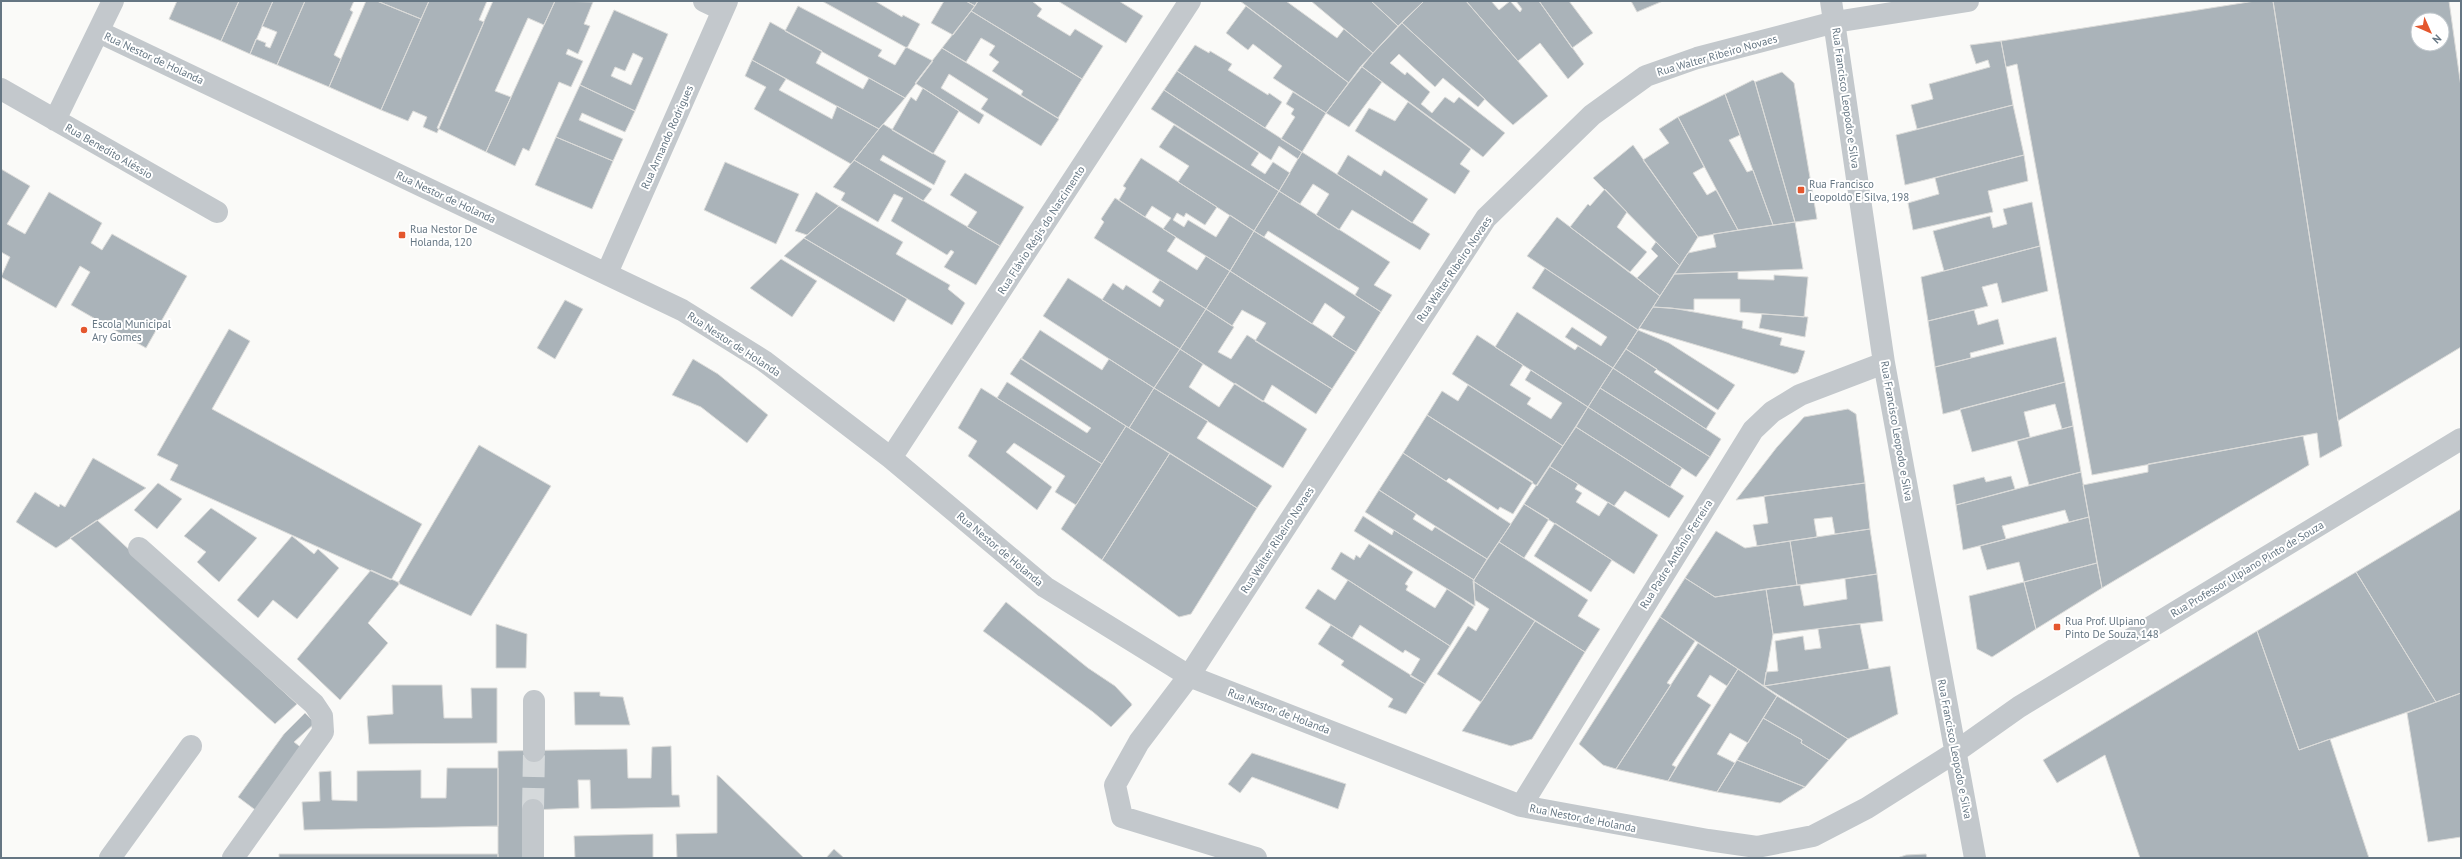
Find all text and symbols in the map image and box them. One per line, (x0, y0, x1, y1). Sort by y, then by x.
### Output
north arrow (2410, 12, 2450, 52)
street label: Rua Francisco Leopodo e Silva (1829, 27, 1863, 169)
street label: Rua Nestor de Holanda (102, 29, 206, 87)
street label: Rua Walter Ribeiro Novaes (1655, 31, 1779, 79)
text: N (2430, 32, 2445, 47)
street label: Rua Armando Rodrigues (638, 83, 696, 191)
street label: Rua Benedito Aléssio (63, 120, 155, 182)
street label: Rua Flávio Régis do Nascimento (994, 163, 1088, 297)
street label: Rua Nestor de Holanda (394, 168, 498, 226)
place label: Rua Francisco Leopoldo E Silva, 198 (1809, 177, 1909, 204)
marker: Rua Francisco Leopoldo E Silva, 198 (1796, 185, 1806, 195)
street label: Rua Walter Ribeiro Novaes (1413, 213, 1495, 324)
place label: Rua Nestor De Holanda, 120 (410, 222, 478, 249)
marker: Rua Nestor De Holanda, 120 (397, 230, 407, 240)
street label: Rua Nestor de Holanda (685, 309, 783, 379)
place label: Escola Municipal Ary Gomes (92, 317, 172, 344)
marker: Escola Municipal Ary Gomes (79, 325, 89, 335)
street label: Rua Francisco Leopodo e Silva (1878, 360, 1916, 502)
street label: Rua Walter Ribeiro Novaes (1237, 484, 1317, 596)
street label: Rua Padre Antônio Ferreira (1637, 497, 1715, 611)
street label: Rua Nestor de Holanda (954, 509, 1046, 589)
street label: Rua Professor Ulpiano Pinto de Souza (2168, 518, 2326, 620)
place label: Rua Prof. Ulpiano Pinto De Souza, 148 (2065, 614, 2159, 641)
marker: Rua Prof. Ulpiano Pinto De Souza, 148 (2052, 622, 2062, 632)
street label: Rua Francisco Leopodo e Silva (1935, 678, 1975, 820)
street label: Rua Nestor de Holanda (1226, 685, 1332, 737)
street label: Rua Nestor de Holanda (1528, 801, 1638, 835)

